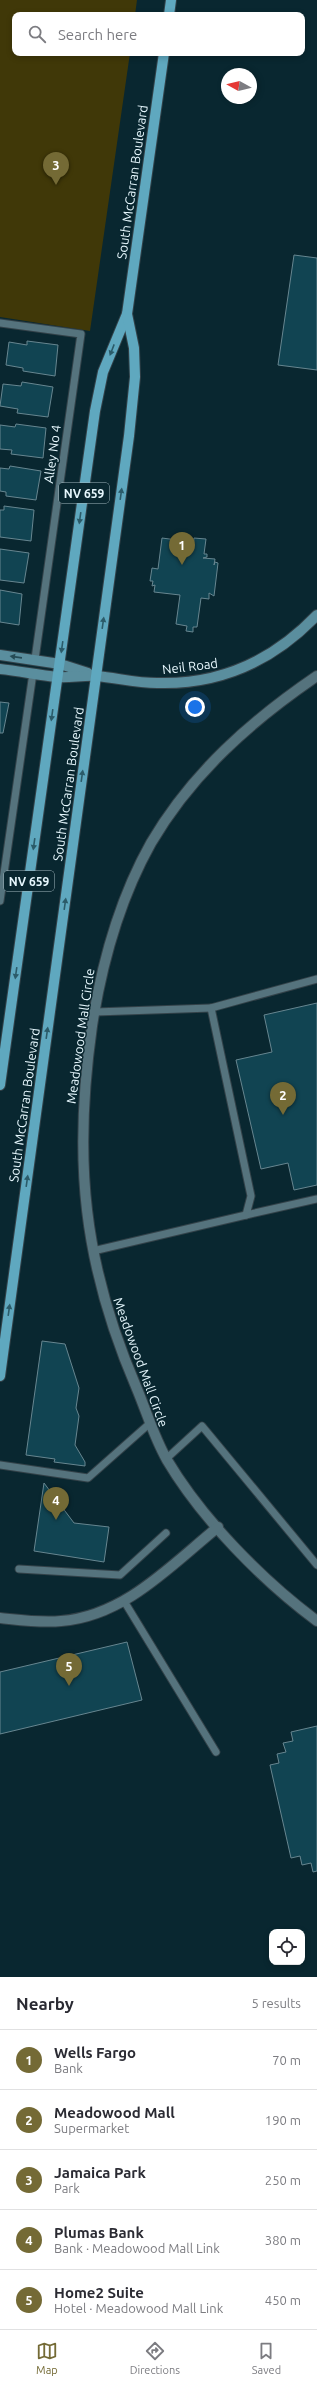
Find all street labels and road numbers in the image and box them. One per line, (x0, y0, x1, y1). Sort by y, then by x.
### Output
street label: South McCarran Boulevard (114, 104, 150, 260)
street label: Alley No 4 (41, 424, 63, 484)
road number: NV 659 (59, 483, 109, 503)
street label: Neil Road (161, 656, 219, 676)
street label: South McCarran Boulevard (50, 706, 86, 862)
road number: NV 659 (4, 871, 54, 891)
street label: Meadowood Mall Circle (64, 967, 96, 1105)
street label: South McCarran Boulevard (6, 1027, 42, 1183)
street label: Meadowood Mall Circle (111, 1295, 171, 1429)

